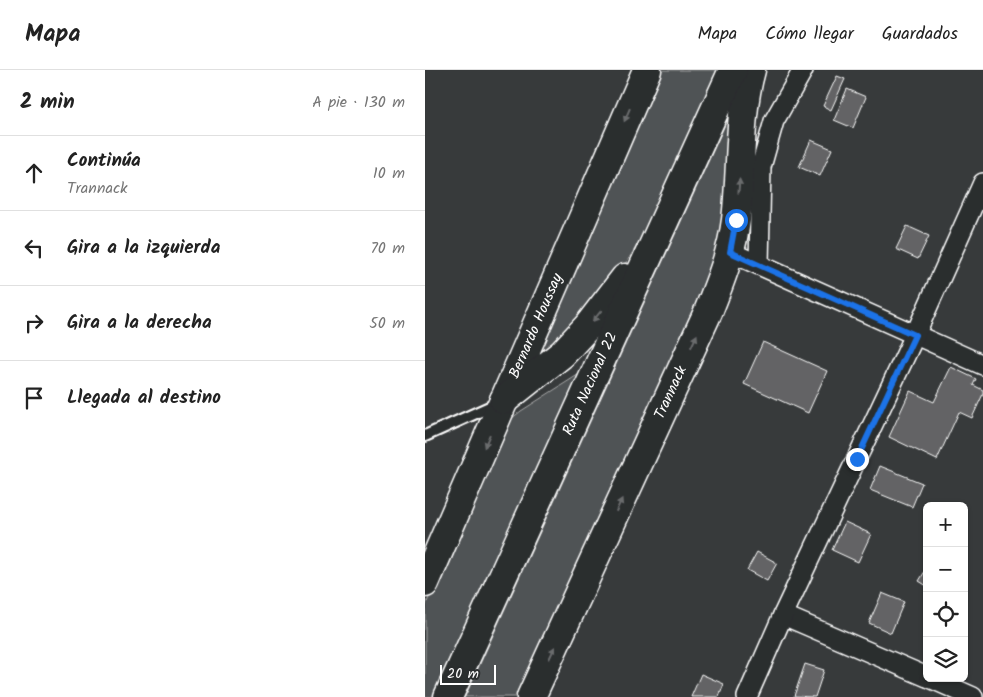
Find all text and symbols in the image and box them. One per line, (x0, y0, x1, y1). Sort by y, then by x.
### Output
text: Mapa (25, 15, 81, 54)
text: Mapa (698, 20, 737, 49)
text: Cómo llegar (765, 20, 854, 49)
text: Guardados (882, 20, 958, 49)
text: 2 min (20, 86, 75, 119)
text: A pie · 130 m (312, 90, 405, 115)
one-way arrow (623, 108, 631, 123)
text: Continúa (67, 146, 141, 176)
icon: ahead (20, 159, 48, 187)
text: 10 m (373, 161, 405, 186)
text: Trannack (67, 176, 128, 201)
one-way arrow (735, 178, 743, 194)
route start (725, 209, 748, 232)
text: Gira a la izquierda (67, 233, 220, 263)
icon: left (20, 234, 48, 262)
text: 70 m (370, 236, 405, 261)
street label: Bernardo Houssay (503, 269, 570, 382)
text: Gira a la derecha (67, 308, 212, 338)
icon: right (20, 309, 48, 337)
one-way arrow (591, 309, 602, 322)
text: 50 m (369, 311, 405, 336)
street label: Ruta Nacional 22 (556, 328, 624, 439)
one-way arrow (691, 334, 699, 348)
street label: Trannack (648, 361, 694, 423)
text: Llegada al destino (67, 383, 221, 413)
icon: arrive (20, 384, 48, 412)
one-way arrow (482, 434, 490, 448)
route end (846, 448, 869, 471)
one-way arrow (616, 498, 624, 512)
map controls (923, 502, 968, 682)
button: + (923, 502, 968, 547)
button: − (923, 547, 968, 592)
button: locate (923, 592, 968, 637)
button: layers (923, 637, 968, 682)
one-way arrow (548, 646, 556, 660)
scale bar (440, 662, 496, 685)
text: 20 m (447, 663, 479, 685)

